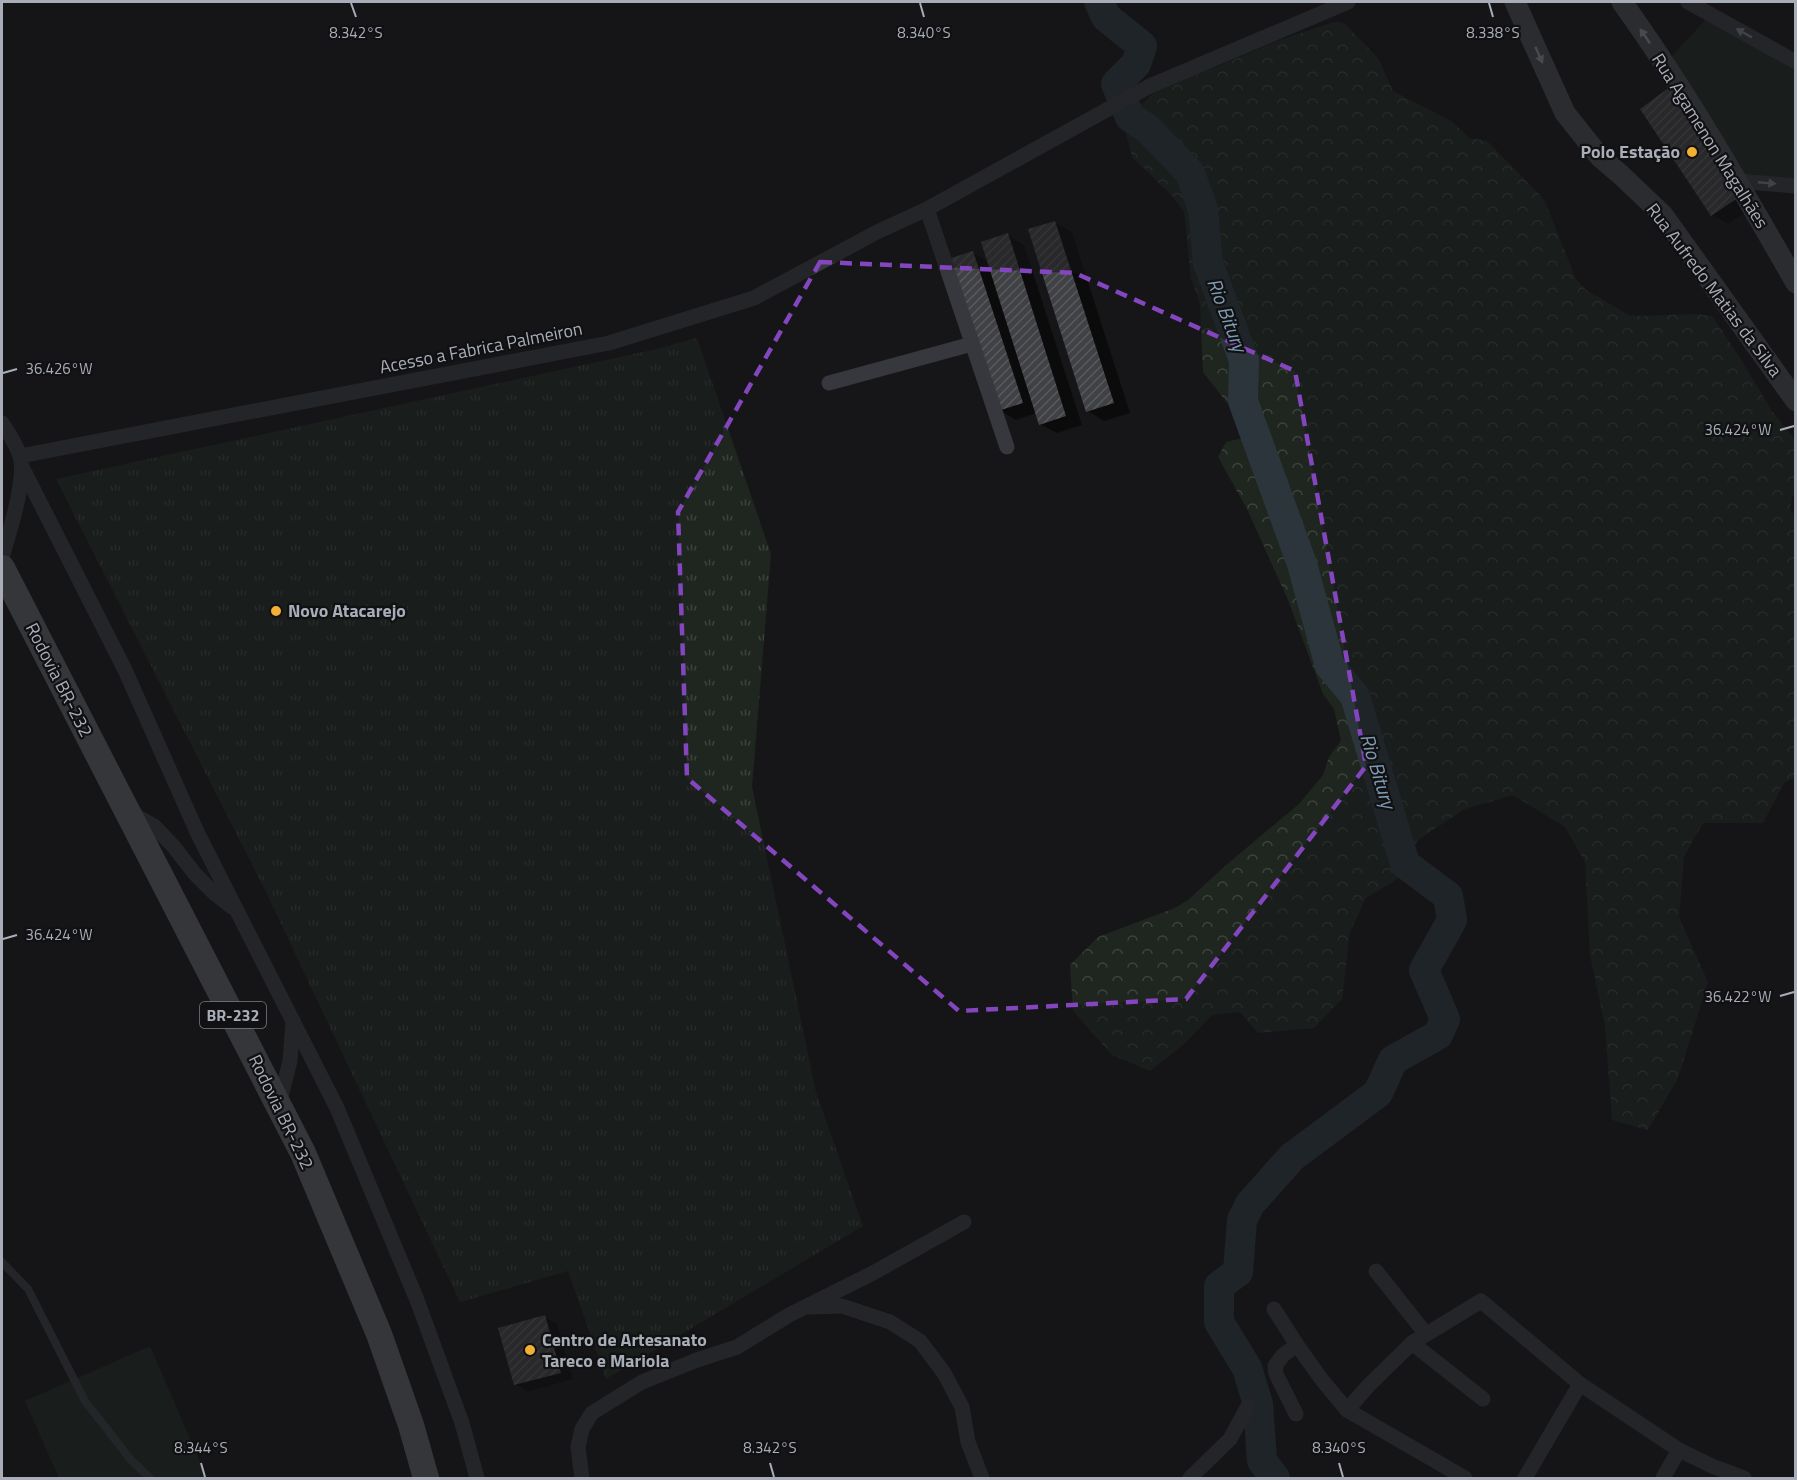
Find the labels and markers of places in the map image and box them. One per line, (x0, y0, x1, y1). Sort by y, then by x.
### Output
place label: Polo Estação (1580, 138, 1680, 165)
marker: Polo Estação (1685, 145, 1699, 159)
place label: Novo Atacarejo (288, 597, 406, 624)
marker: Novo Atacarejo (269, 604, 283, 618)
place label: Centro de Artesanato Tareco e Mariola (542, 1326, 707, 1374)
marker: Centro de Artesanato Tareco e Mariola (523, 1343, 537, 1357)

